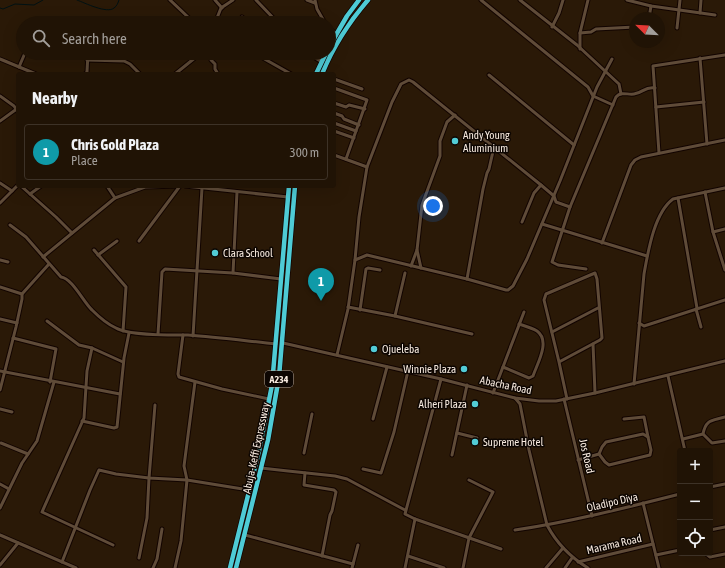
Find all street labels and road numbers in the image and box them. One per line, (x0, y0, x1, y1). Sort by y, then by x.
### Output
road number: A234 (265, 371, 293, 387)
street label: Abacha Road (479, 374, 533, 396)
street label: Abuja-Keffi Expressway (240, 401, 272, 495)
street label: Jos Road (577, 438, 597, 474)
street label: Oladipo Diya (585, 490, 639, 514)
street label: Marama Road (585, 532, 643, 556)

